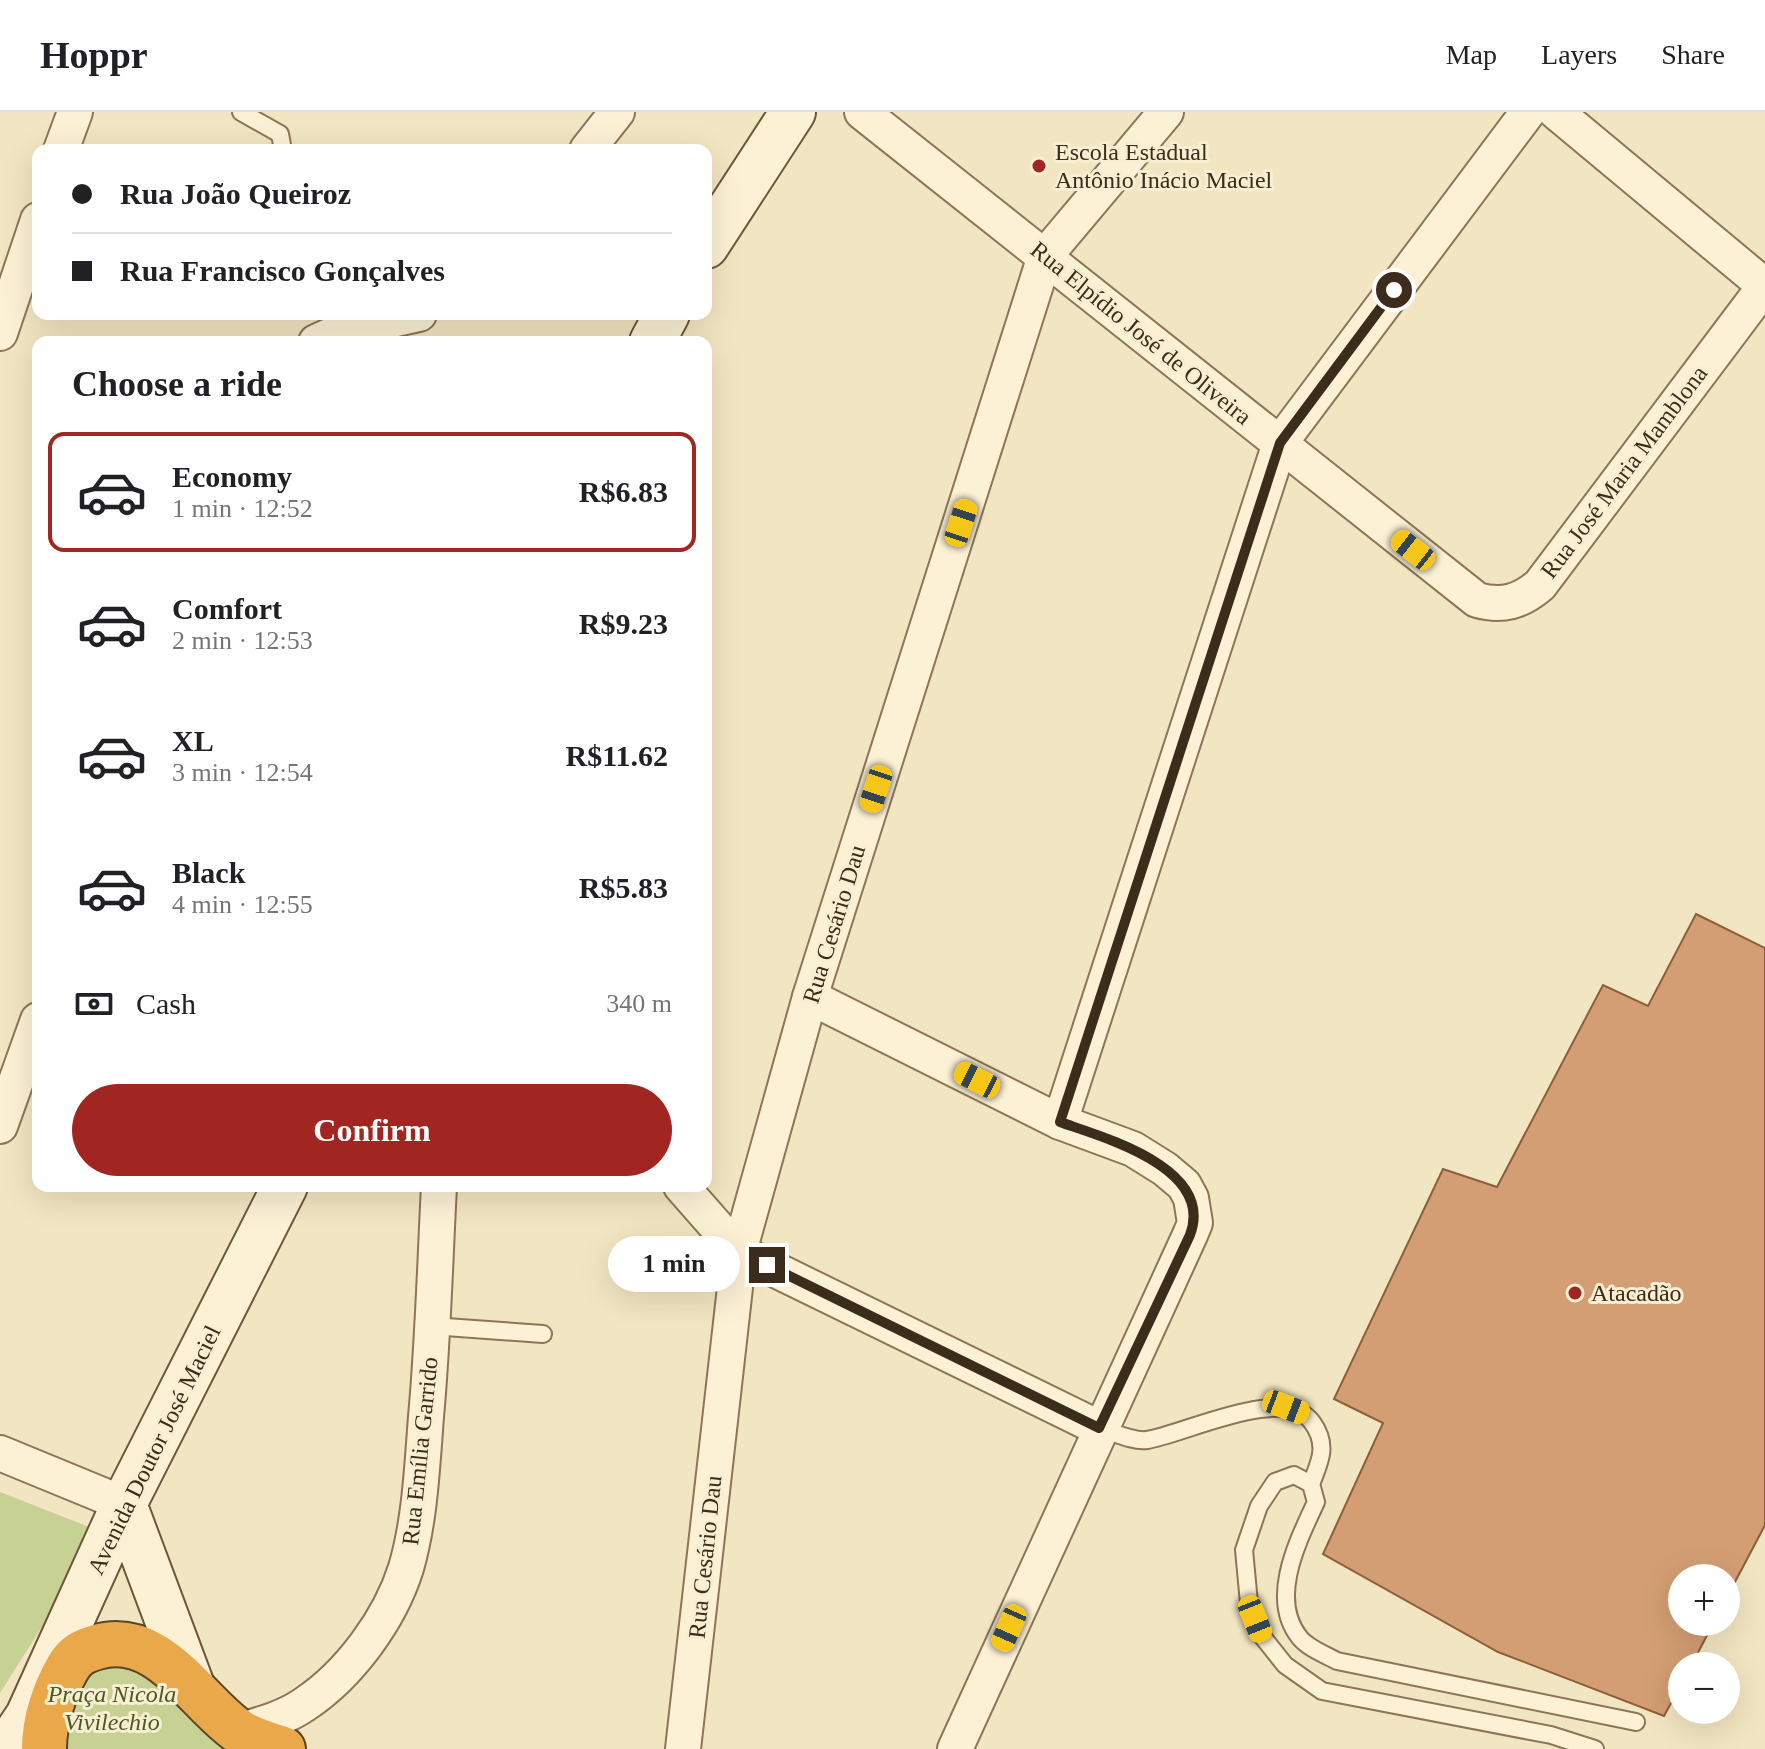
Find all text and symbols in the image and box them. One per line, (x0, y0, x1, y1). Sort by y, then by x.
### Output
text: Hoppr (40, 34, 148, 76)
text: Map (1446, 39, 1497, 70)
text: Layers (1541, 39, 1617, 70)
text: Share (1661, 39, 1725, 70)
place label: Escola Estadual Antônio Inácio Maciel (1055, 139, 1273, 193)
marker: Escola Estadual Antônio Inácio Maciel (1030, 157, 1048, 175)
text: Rua João Queiroz (120, 177, 351, 210)
street label: Rua Elpídio José de Oliveira (1026, 236, 1257, 430)
text: Rua Francisco Gonçalves (120, 254, 445, 287)
route start (1376, 272, 1412, 308)
street label: Rua José Maria Mamblona (1536, 360, 1713, 583)
text: Choose a ride (72, 364, 282, 404)
icon: car (76, 456, 148, 528)
text: Economy (172, 460, 292, 493)
text: R$6.83 (579, 475, 668, 508)
text: 1 min · 12:52 (172, 494, 313, 523)
car (942, 496, 980, 550)
car (1387, 526, 1439, 574)
icon: car (76, 588, 148, 660)
text: Comfort (172, 592, 282, 625)
text: R$9.23 (579, 607, 668, 640)
text: 2 min · 12:53 (172, 626, 313, 655)
icon: car (76, 720, 148, 792)
text: XL (172, 724, 214, 757)
text: R$11.62 (565, 739, 668, 772)
text: 3 min · 12:54 (172, 758, 313, 787)
car (857, 762, 895, 816)
street label: Rua Cesário Dau (798, 842, 870, 1006)
icon: car (76, 852, 148, 924)
text: Black (172, 856, 245, 889)
text: R$5.83 (579, 871, 668, 904)
text: 4 min · 12:55 (172, 890, 313, 919)
icon: cash (72, 982, 116, 1026)
text: Cash (136, 987, 196, 1020)
text: 340 m (606, 989, 672, 1018)
car (950, 1058, 1004, 1102)
button: Confirm (72, 1084, 672, 1176)
callout: 1 min (607, 1237, 739, 1293)
route end (749, 1247, 785, 1283)
text: 1 min (643, 1249, 705, 1278)
place label: Atacadão (1591, 1280, 1682, 1306)
marker: Atacadão (1566, 1284, 1584, 1302)
street label: Avenida Doutor José Maciel (82, 1321, 226, 1579)
street label: Rua Emília Garrido (397, 1356, 443, 1546)
car (1259, 1387, 1313, 1427)
street label: Rua Cesário Dau (684, 1474, 726, 1640)
map controls (1668, 1564, 1740, 1724)
button: + (1668, 1564, 1740, 1636)
car (1235, 1592, 1275, 1646)
car (988, 1601, 1030, 1655)
button: − (1668, 1652, 1740, 1724)
park label: Praça Nicola Vivilechio (47, 1681, 176, 1735)

